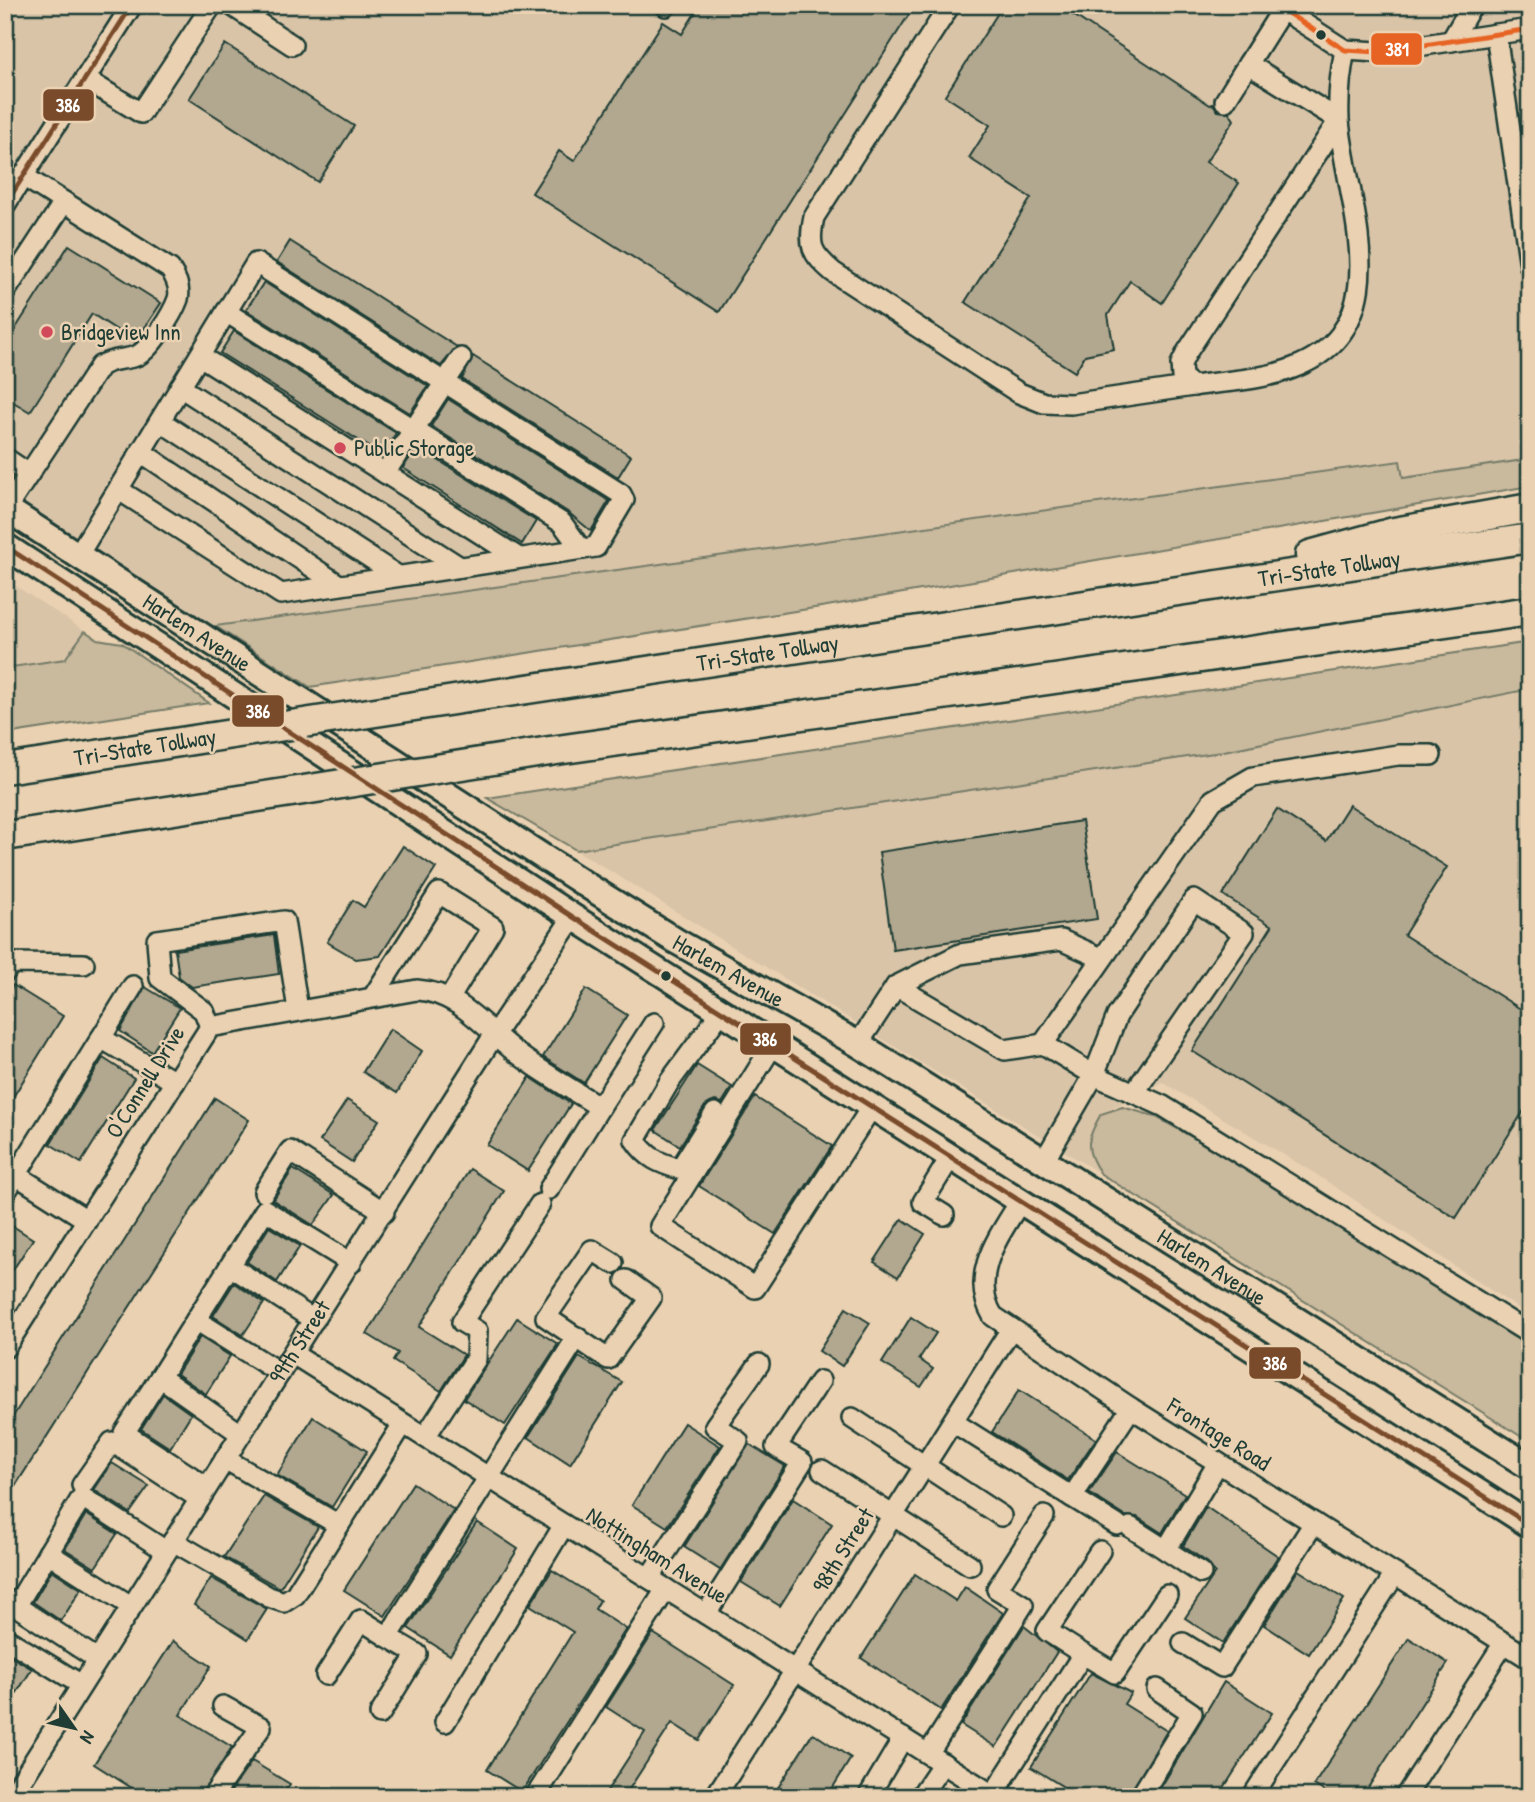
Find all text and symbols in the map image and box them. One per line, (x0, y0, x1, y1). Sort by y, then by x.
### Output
unlabelled marker (1314, 28, 1328, 42)
line badge: 381 (1370, 32, 1423, 66)
text: 381 (1385, 36, 1409, 62)
line badge: 386 (42, 88, 95, 122)
text: 386 (56, 92, 81, 118)
place label: Bridgeview Inn (61, 316, 181, 347)
marker: Bridgeview Inn (39, 324, 55, 340)
place label: Public Storage (354, 432, 474, 463)
marker: Public Storage (332, 440, 348, 456)
street label: Tri-State Tollway (1256, 542, 1403, 594)
street label: Harlem Avenue (137, 586, 258, 679)
street label: Tri-State Tollway (694, 626, 841, 678)
line badge: 386 (231, 694, 285, 728)
text: 386 (246, 698, 271, 724)
street label: Tri-State Tollway (72, 720, 218, 773)
street label: Harlem Avenue (668, 926, 790, 1014)
unlabelled marker (659, 969, 673, 983)
street label: O'Connell Drive (98, 1020, 191, 1144)
line badge: 386 (739, 1022, 792, 1056)
text: 386 (753, 1026, 778, 1052)
street label: Harlem Avenue (1152, 1220, 1273, 1312)
street label: 99th Street (261, 1293, 338, 1389)
line badge: 386 (1248, 1346, 1302, 1380)
text: 386 (1263, 1350, 1288, 1376)
street label: Frontage Road (1161, 1389, 1277, 1478)
street label: Nottingham Avenue (581, 1499, 734, 1610)
street label: 98th Street (804, 1500, 881, 1598)
north arrow (38, 1694, 108, 1764)
text: N (74, 1726, 102, 1749)

